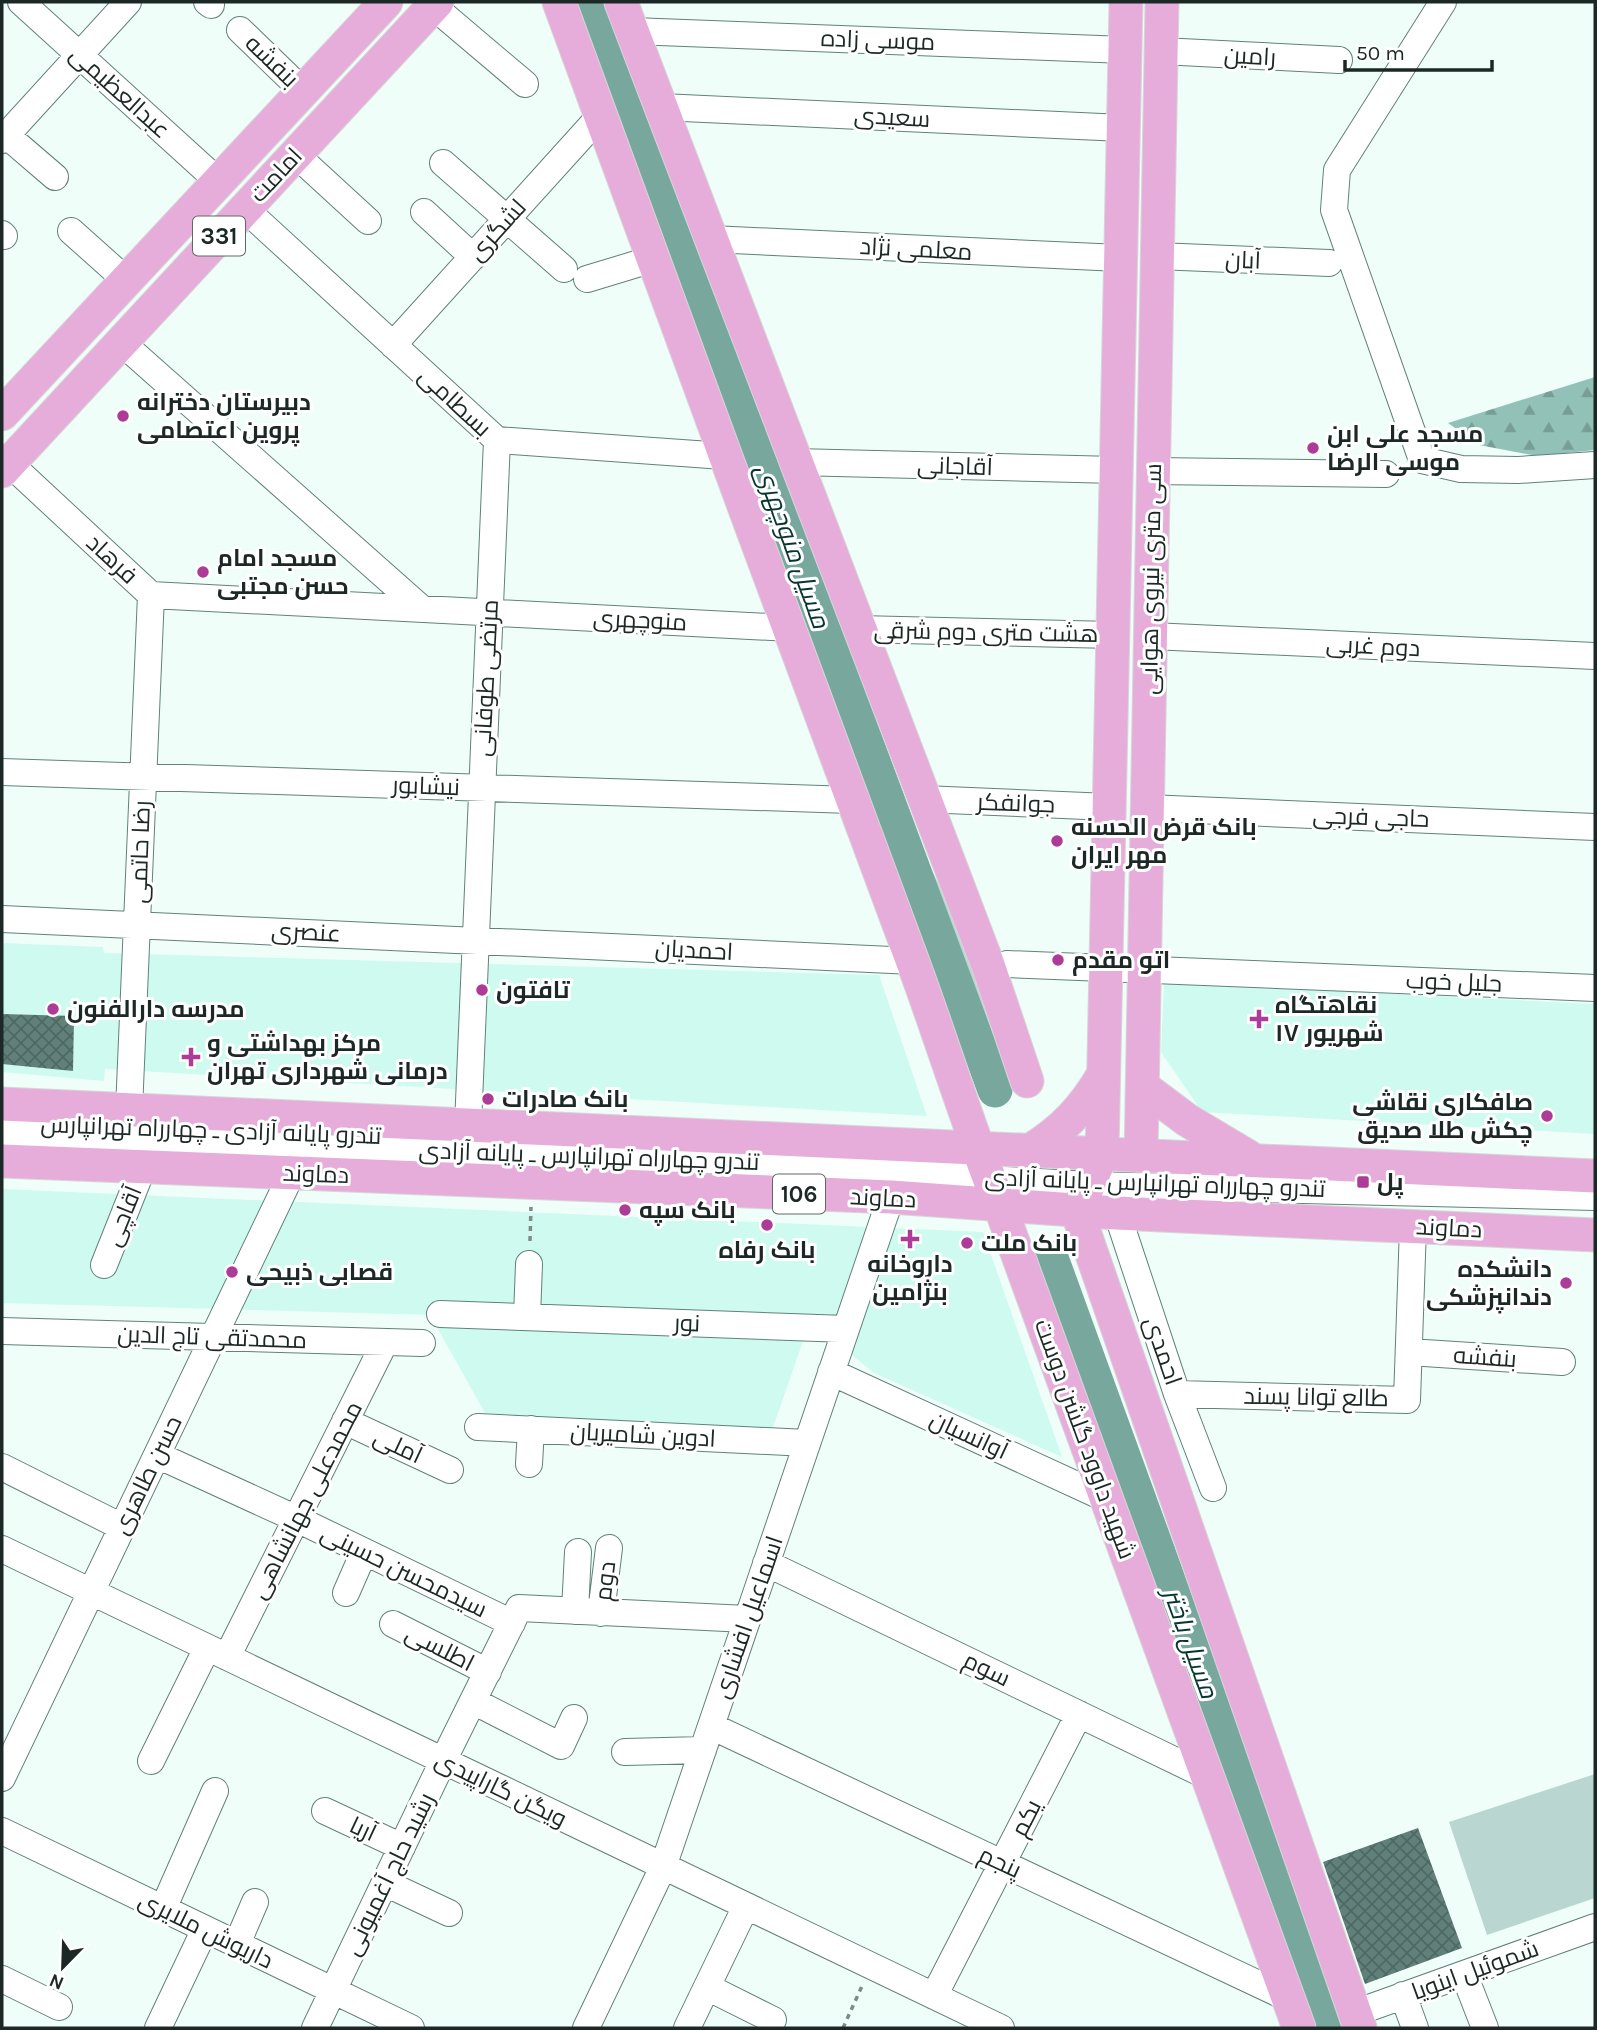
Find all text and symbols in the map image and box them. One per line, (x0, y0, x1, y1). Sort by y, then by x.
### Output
street label: موسی زاده (820, 24, 936, 56)
scale bar (1345, 28, 1492, 72)
street label: بنفشه (240, 29, 304, 93)
street label: عبدالعظیمی (64, 40, 176, 144)
street label: رامین (1223, 41, 1277, 71)
text: 50 m (1356, 41, 1405, 65)
street label: سعیدی (853, 101, 931, 133)
street label: امامت (244, 142, 308, 208)
street label: لشگری (462, 194, 532, 266)
road number: 331 (193, 216, 245, 256)
street label: معلمی نژاد (859, 232, 973, 266)
street label: آبان (1225, 245, 1262, 275)
street label: بسطامی (413, 362, 497, 442)
place label: دبیرستان دخترانه پروین اعتصامی (137, 388, 311, 447)
marker: دبیرستان دخترانه پروین اعتصامی (115, 408, 131, 424)
place label: مسجد علی ابن موسی الرضا (1327, 420, 1483, 476)
marker: مسجد علی ابن موسی الرضا (1305, 440, 1321, 456)
street label: آقاجانی (916, 451, 994, 481)
water label: مسیل منوچهری (748, 460, 837, 633)
street label: سی متری نیروی هوایی (1135, 463, 1167, 695)
street label: فرهاد (81, 528, 143, 590)
place label: مسجد امام حسن مجتبی (217, 544, 349, 600)
marker: مسجد امام حسن مجتبی (195, 564, 211, 580)
street label: مرتضی طوفانی (468, 599, 504, 757)
street label: منوچهری (592, 604, 688, 638)
street label: هشت متری دوم شرقی (873, 616, 1099, 650)
street label: دوم غربی (1325, 630, 1421, 664)
street label: نیشابور (390, 771, 460, 801)
street label: جوانفکر (974, 788, 1056, 818)
street label: رضا حاتمی (124, 800, 156, 904)
street label: حاجی فرجی (1312, 801, 1430, 833)
place label: بانک قرض الحسنه مهر ایران (1071, 813, 1257, 869)
marker: بانک قرض الحسنه مهر ایران (1049, 833, 1065, 849)
street label: عنصری (271, 916, 341, 948)
street label: احمدیان (654, 934, 734, 966)
place label: اتو مقدم (1072, 946, 1170, 976)
marker: اتو مقدم (1050, 952, 1066, 968)
street label: جلیل خوب (1405, 966, 1503, 998)
place label: تافتون (496, 976, 571, 1004)
marker: تافتون (474, 982, 490, 998)
place label: نقاهتگاه ۱۷ شهریور (1275, 991, 1384, 1047)
place label: مدرسه دارالفنون (67, 995, 245, 1023)
marker: مدرسه دارالفنون (45, 1001, 61, 1017)
marker: نقاهتگاه ۱۷ شهریور (1249, 1009, 1269, 1029)
place label: مرکز بهداشتی و درمانی شهرداری تهران (207, 1029, 448, 1085)
marker: مرکز بهداشتی و درمانی شهرداری تهران (181, 1047, 201, 1067)
place label: بانک صادرات (502, 1085, 628, 1113)
place label: صافکاری نقاشی چکش طلا صدیق (1352, 1088, 1533, 1147)
marker: بانک صادرات (480, 1091, 496, 1107)
marker: صافکاری نقاشی چکش طلا صدیق (1539, 1108, 1555, 1124)
street label: تندرو پایانه آزادی ـ چهارراه تهرانپارس (40, 1110, 382, 1152)
street label: تندرو چهارراه تهرانپارس ـ پایانه آزادی (418, 1136, 760, 1178)
street label: دماوند (282, 1159, 350, 1189)
street label: تندرو چهارراه تهرانپارس ـ پایانه آزادی (984, 1163, 1326, 1205)
place label: پل (1377, 1168, 1404, 1199)
marker: پل (1355, 1174, 1371, 1190)
road number: 106 (773, 1175, 825, 1214)
street label: آقاچی (98, 1181, 150, 1251)
street label: دماوند (849, 1182, 917, 1214)
place label: بانک سپه (639, 1196, 736, 1226)
marker: بانک سپه (617, 1202, 633, 1218)
street label: دماوند (1415, 1212, 1483, 1244)
marker: بانک رفاه (759, 1217, 775, 1233)
place label: بانک ملت (981, 1229, 1077, 1257)
marker: داروخانه بنژامین (902, 1231, 918, 1247)
marker: بانک ملت (959, 1235, 975, 1251)
place label: بانک رفاه (719, 1236, 815, 1264)
place label: داروخانه بنژامین (867, 1250, 953, 1306)
place label: دانشکده دندانپزشکی (1426, 1255, 1552, 1314)
place label: قصابی ذبیحی (246, 1258, 393, 1286)
marker: قصابی ذبیحی (224, 1264, 240, 1280)
marker: دانشکده دندانپزشکی (1558, 1275, 1574, 1291)
street label: نور (671, 1308, 701, 1337)
street label: احمدی (1138, 1313, 1188, 1389)
street label: شهید داوود گلشن دوست (1029, 1315, 1141, 1563)
street label: محمدتقی تاج الدین (117, 1320, 307, 1356)
street label: بنفشه (1452, 1341, 1518, 1373)
street label: طالع توانا پسند (1243, 1382, 1389, 1414)
street label: محمدعلی جهانشاهی (244, 1396, 368, 1604)
street label: آوانسیان (925, 1405, 1013, 1465)
street label: حسن طاهری (106, 1411, 188, 1539)
street label: ادوین شامیریان (569, 1417, 717, 1453)
street label: آملی (369, 1423, 427, 1470)
street label: سیدمحسن حسینی (316, 1519, 492, 1623)
street label: اسماعیل افشاری (707, 1532, 789, 1702)
street label: دوم (589, 1560, 623, 1603)
water label: مسیل باختر (1155, 1581, 1225, 1703)
street label: اطلسی (401, 1619, 479, 1677)
street label: سوم (958, 1646, 1015, 1694)
street label: ویگن گاراپیدی (430, 1745, 571, 1835)
street label: رشید حاج آغمیونی (338, 1788, 442, 1961)
street label: یکم (1005, 1794, 1049, 1842)
street label: آریا (345, 1811, 381, 1847)
street label: پنجم (973, 1840, 1026, 1886)
street label: داریوش ملایری (134, 1885, 278, 1975)
north arrow (28, 1932, 98, 2002)
street label: شموئیل اینویا (1408, 1934, 1542, 2006)
text: N (46, 1969, 67, 1995)

